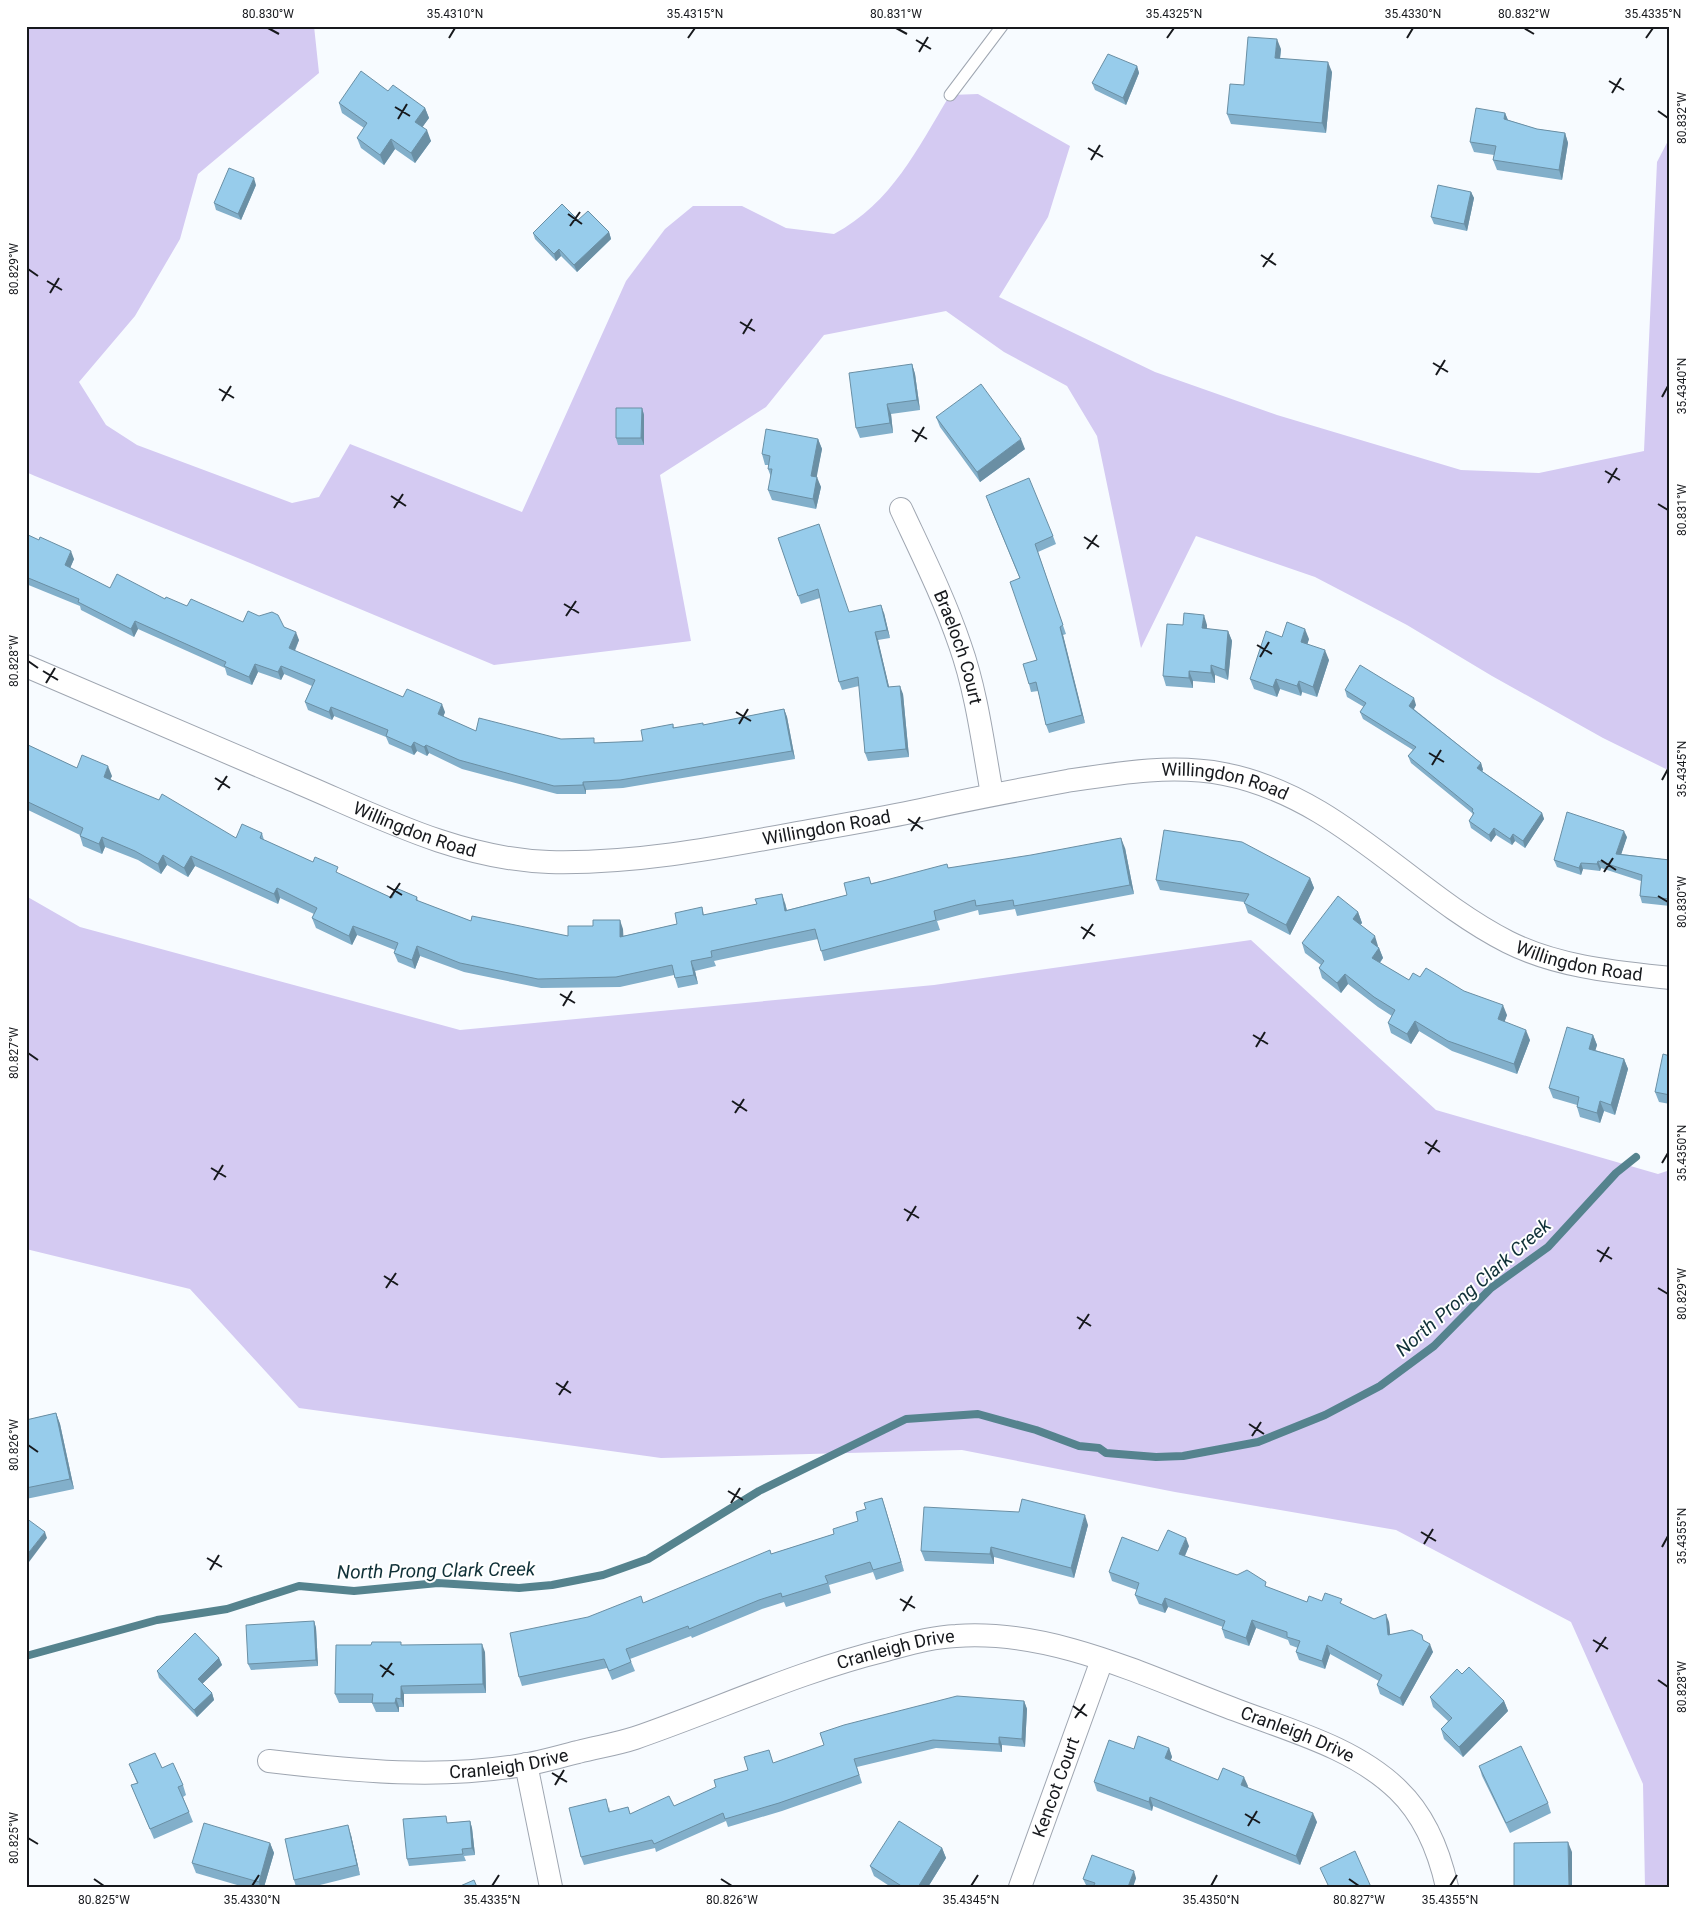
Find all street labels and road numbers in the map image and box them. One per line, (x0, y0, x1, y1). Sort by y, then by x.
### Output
street label: Braeloch Court (930, 587, 987, 706)
street label: Willingdon Road (1161, 758, 1292, 804)
street label: Willingdon Road (350, 797, 479, 861)
street label: Willingdon Road (761, 805, 892, 849)
street label: Willingdon Road (1513, 936, 1644, 985)
street label: Cranleigh Drive (834, 1625, 955, 1673)
street label: Cranleigh Drive (1238, 1702, 1358, 1766)
street label: Kencot Court (1028, 1734, 1083, 1840)
street label: Cranleigh Drive (449, 1744, 571, 1782)

